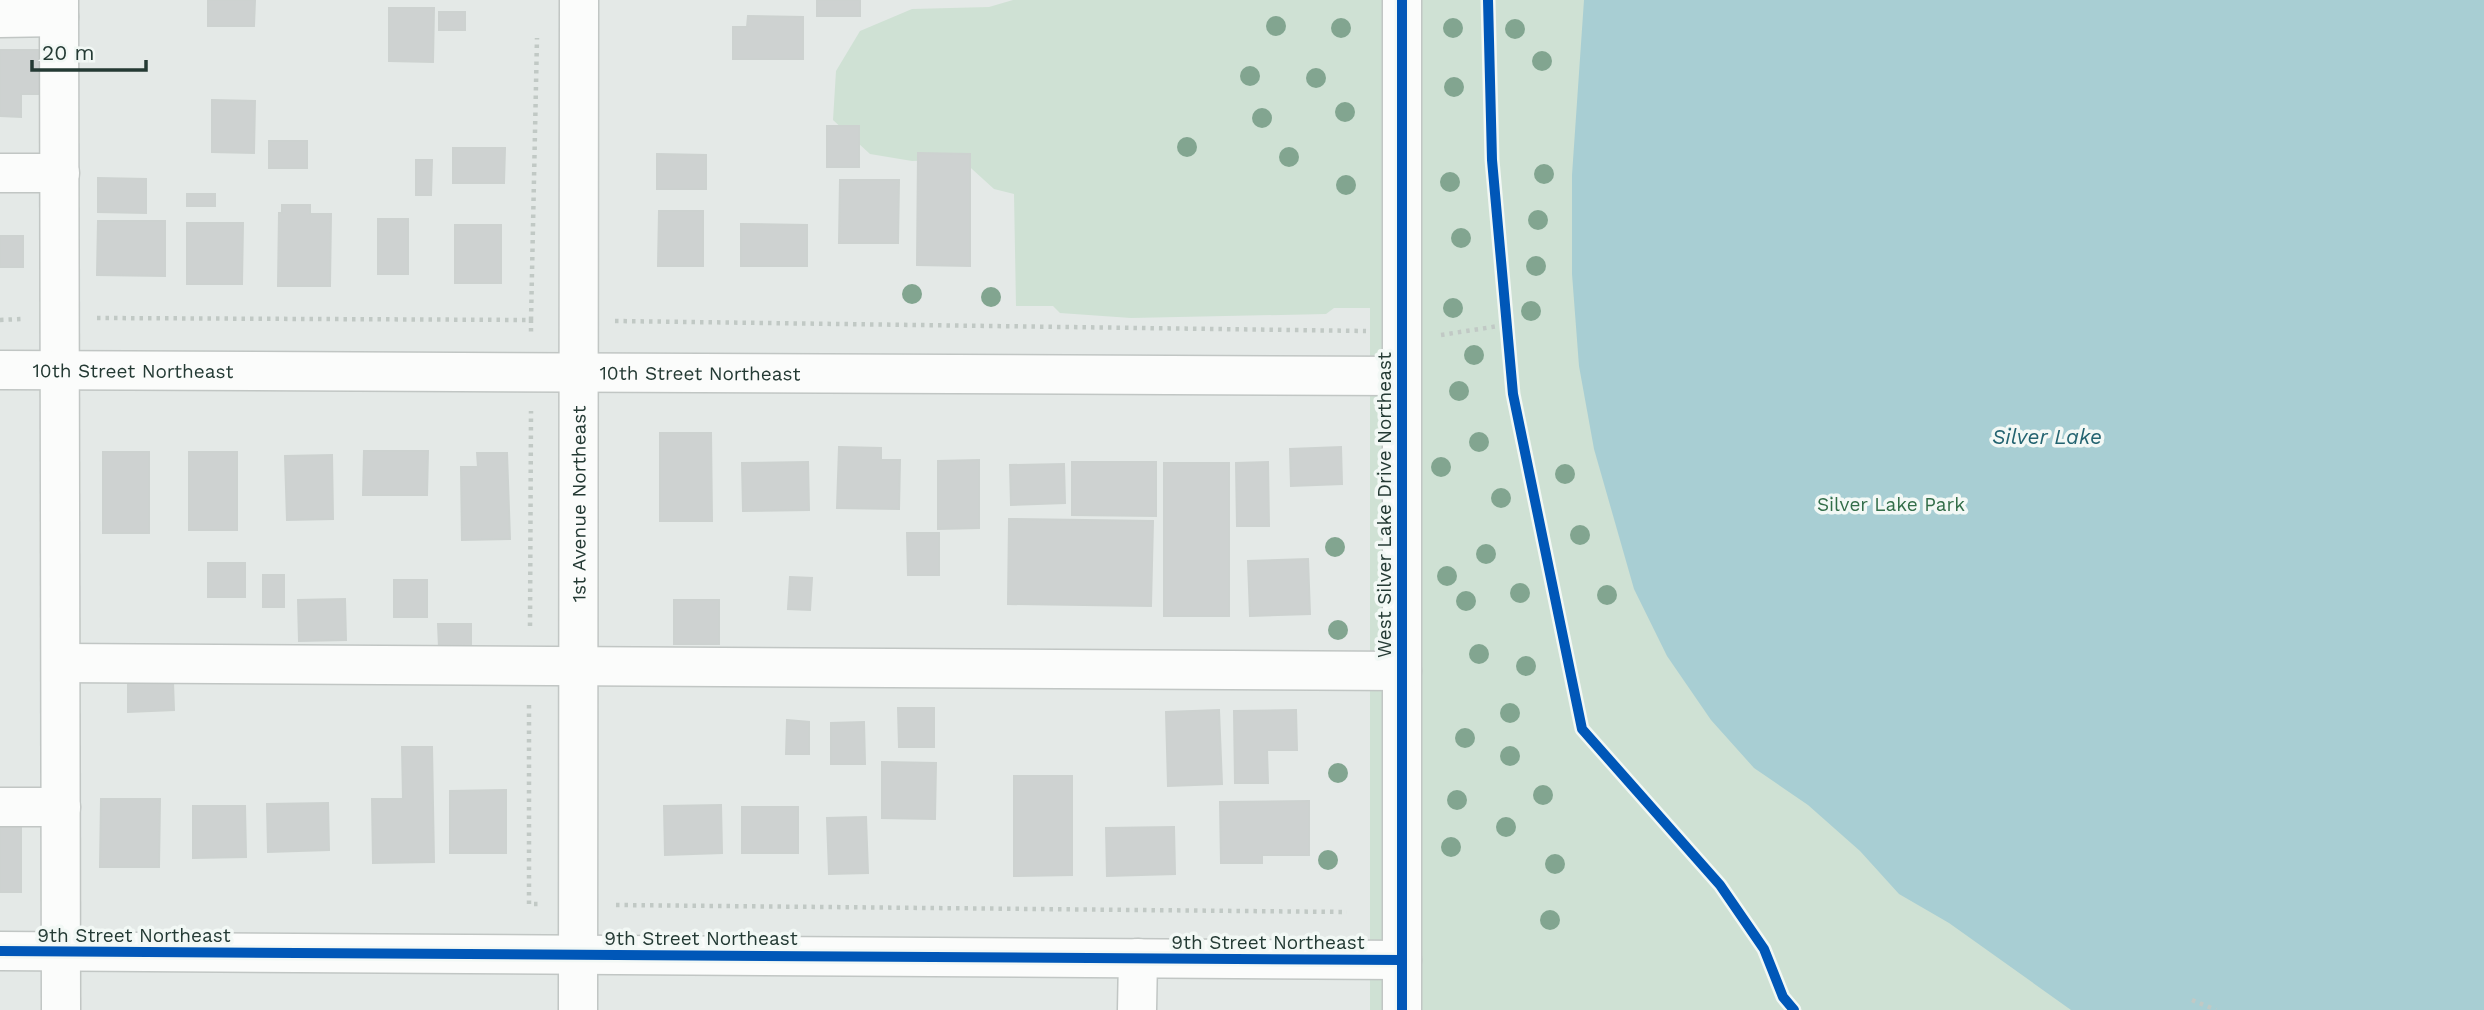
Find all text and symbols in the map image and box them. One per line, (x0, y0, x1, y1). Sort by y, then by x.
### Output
scale bar (32, 28, 145, 72)
text: 20 m (42, 40, 94, 65)
street label: West Silver Lake Drive Northeast (1373, 352, 1396, 658)
street label: 10th Street Northeast (32, 359, 234, 383)
street label: 10th Street Northeast (599, 362, 801, 385)
street label: 1st Avenue Northeast (567, 406, 591, 602)
water label: Silver Lake (1992, 424, 2102, 449)
park label: Silver Lake Park (1817, 493, 1965, 516)
street label: 9th Street Northeast (37, 924, 231, 947)
street label: 9th Street Northeast (604, 927, 798, 950)
street label: 9th Street Northeast (1171, 931, 1365, 954)

